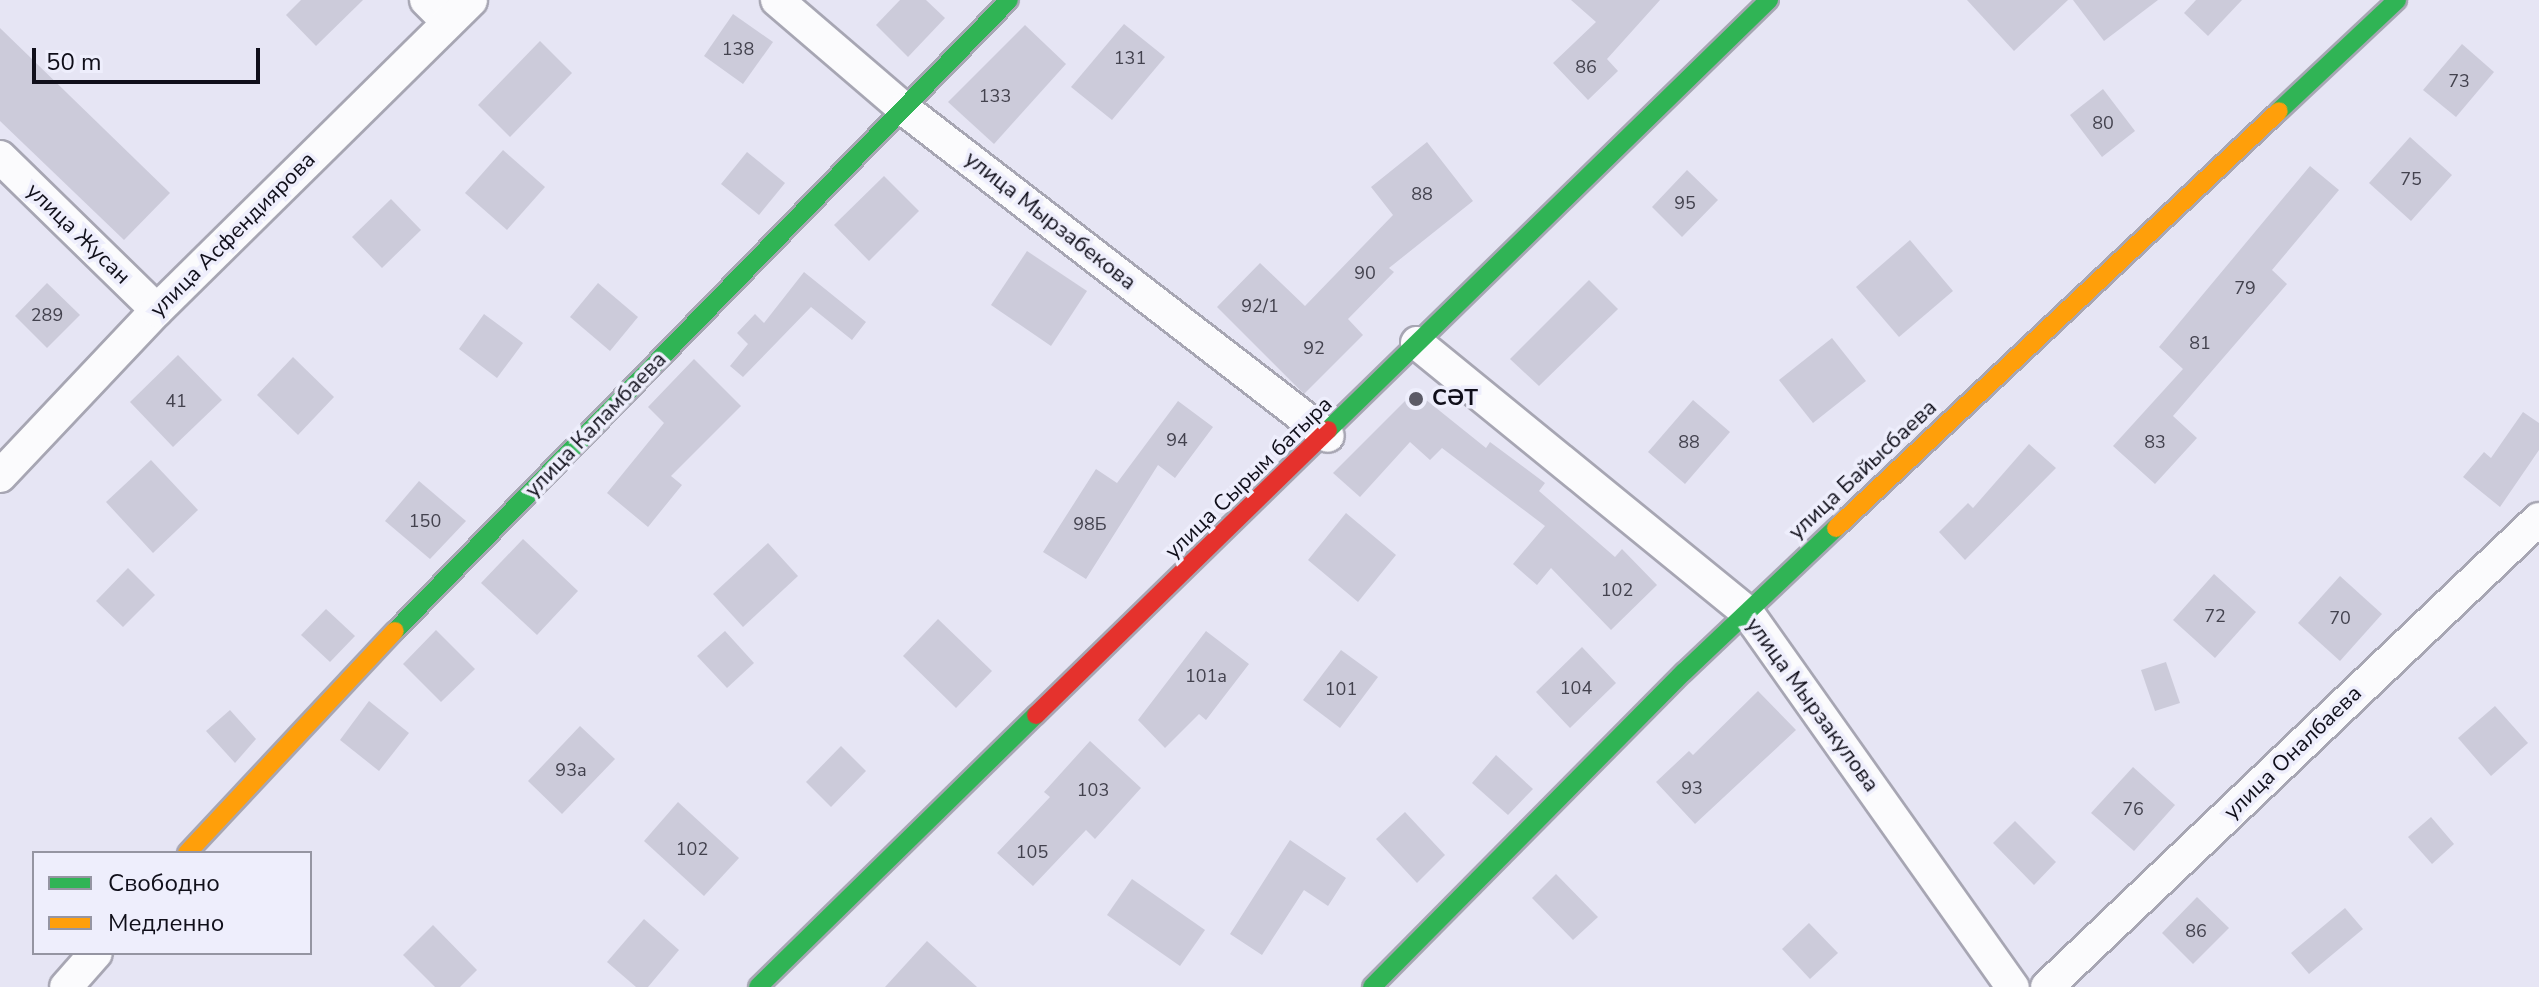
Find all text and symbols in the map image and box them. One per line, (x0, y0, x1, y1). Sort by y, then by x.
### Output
scale bar (36, 32, 264, 82)
house number: 138 (722, 38, 754, 60)
text: 50 m (46, 46, 102, 78)
house number: 131 (1114, 47, 1146, 69)
house number: 86 (1575, 56, 1597, 78)
house number: 73 (2448, 70, 2470, 92)
house number: 133 (979, 85, 1011, 107)
house number: 80 (2092, 112, 2114, 134)
street label: улица Мырзабекова (959, 146, 1141, 296)
street label: улица Асфендиярова (145, 147, 321, 323)
house number: 75 (2400, 168, 2422, 190)
street label: улица Жусан (21, 178, 135, 290)
house number: 88 (1411, 183, 1433, 205)
house number: 95 (1674, 192, 1696, 214)
house number: 90 (1354, 262, 1376, 284)
house number: 79 (2234, 277, 2256, 299)
house number: 92/1 (1241, 295, 1279, 317)
house number: 289 (31, 304, 63, 326)
house number: 81 (2189, 332, 2211, 354)
house number: 92 (1303, 337, 1325, 359)
street label: улица Каламбаева (520, 347, 672, 503)
place label: СƏТ (1432, 386, 1478, 412)
house number: 41 (165, 390, 187, 412)
marker: СƏТ (1407, 390, 1425, 408)
street label: улица Сырым батыра (1160, 391, 1338, 565)
street label: улица Байысбаева (1783, 395, 1943, 545)
house number: 94 (1166, 429, 1188, 451)
house number: 88 (1678, 431, 1700, 453)
house number: 83 (2144, 431, 2166, 453)
house number: 150 (409, 510, 441, 532)
house number: 98Б (1073, 513, 1107, 535)
house number: 102 (1601, 579, 1633, 601)
house number: 72 (2204, 605, 2226, 627)
house number: 70 (2329, 607, 2351, 629)
street label: улица Мырзакулова (1740, 613, 1884, 797)
house number: 101а (1185, 665, 1227, 687)
house number: 104 (1560, 677, 1592, 699)
house number: 101 (1325, 678, 1357, 700)
street label: улица Оналбаева (2219, 680, 2367, 826)
house number: 93а (555, 759, 587, 781)
house number: 93 (1681, 777, 1703, 799)
house number: 103 (1077, 779, 1109, 801)
house number: 76 (2122, 798, 2144, 820)
house number: 102 (676, 838, 708, 860)
house number: 105 (1016, 841, 1048, 863)
legend (32, 851, 312, 955)
text: Свободно (108, 867, 220, 899)
text: Медленно (108, 907, 224, 939)
house number: 86 (2185, 920, 2207, 942)

